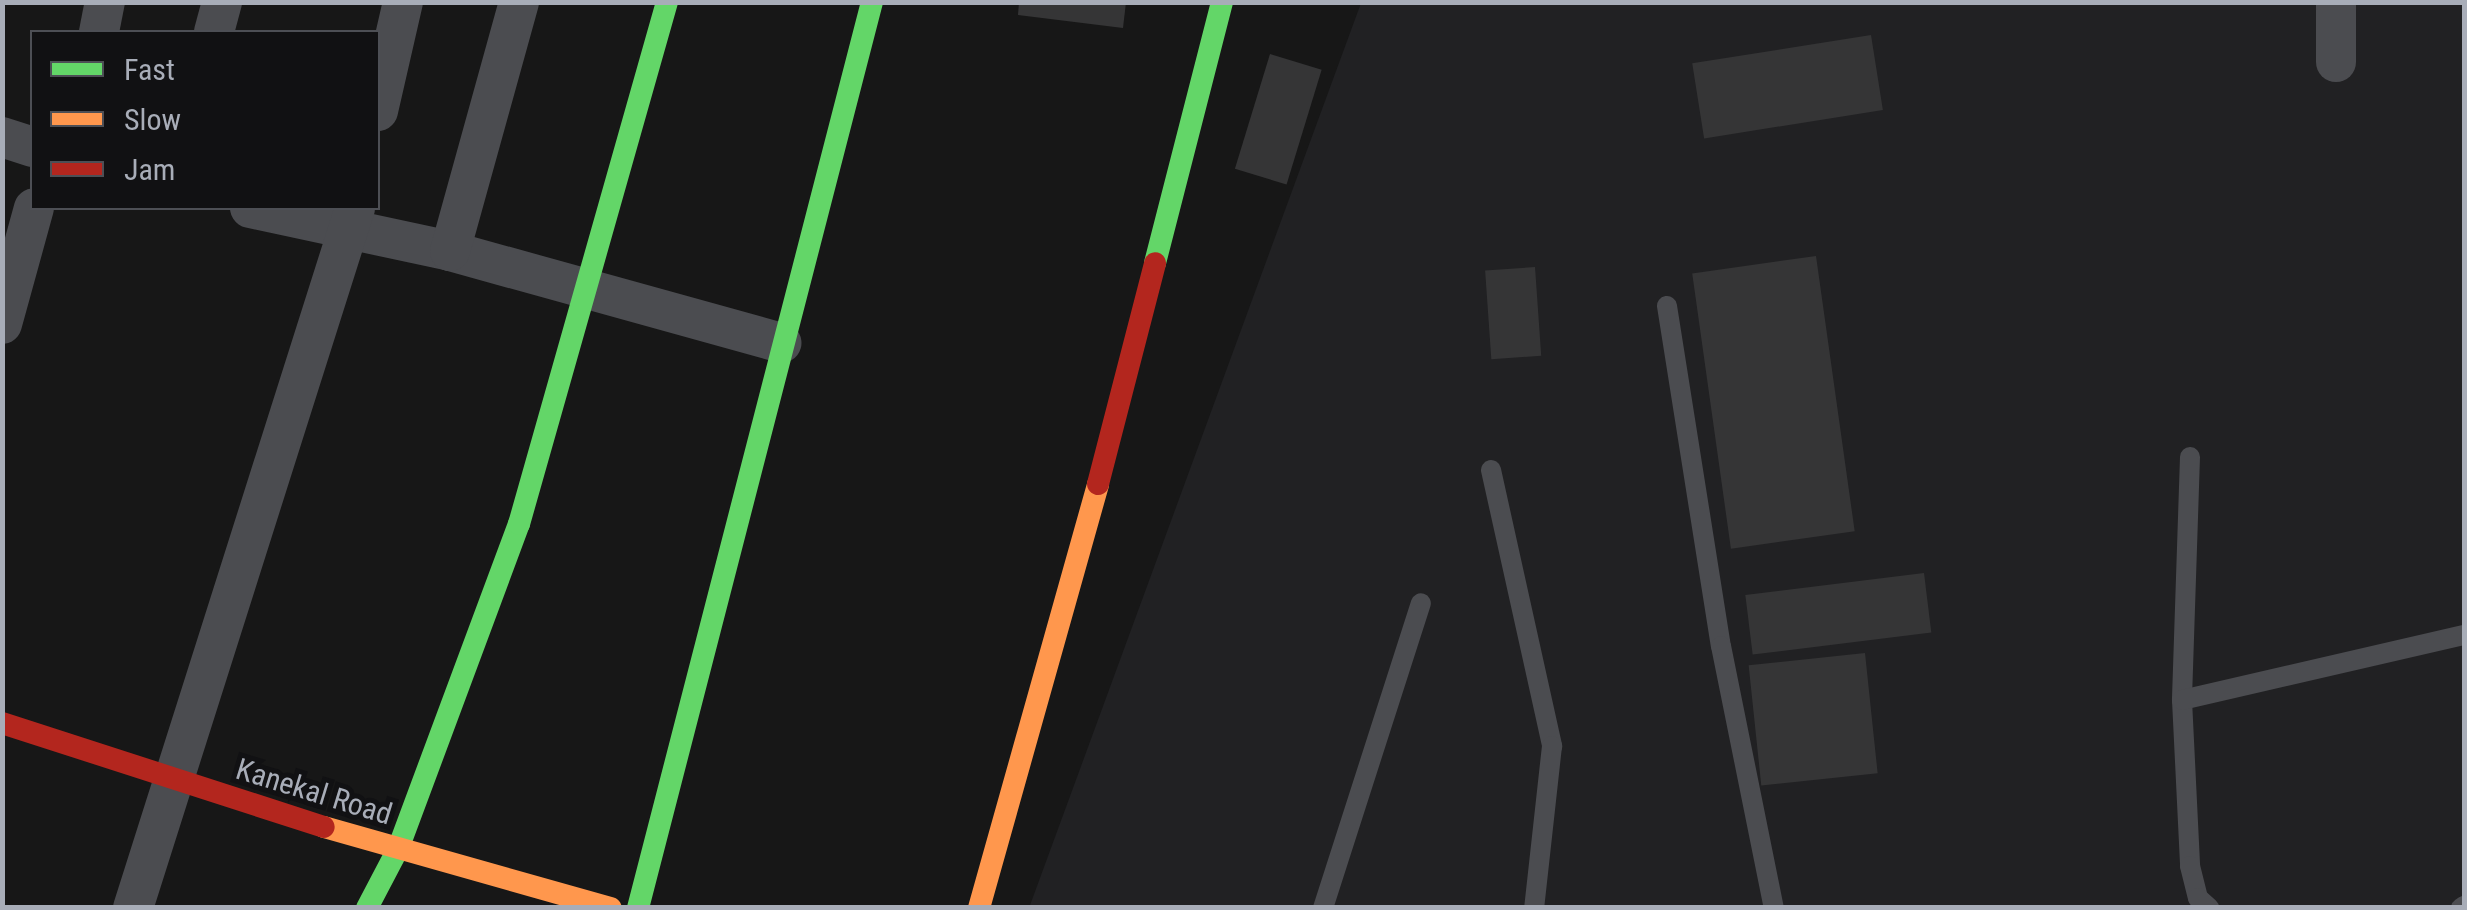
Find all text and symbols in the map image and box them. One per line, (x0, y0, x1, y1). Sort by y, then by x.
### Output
legend (30, 30, 380, 210)
text: Fast (124, 52, 175, 87)
text: Slow (124, 102, 181, 137)
text: Jam (124, 152, 175, 187)
street label: Kanekal Road (232, 751, 396, 833)

